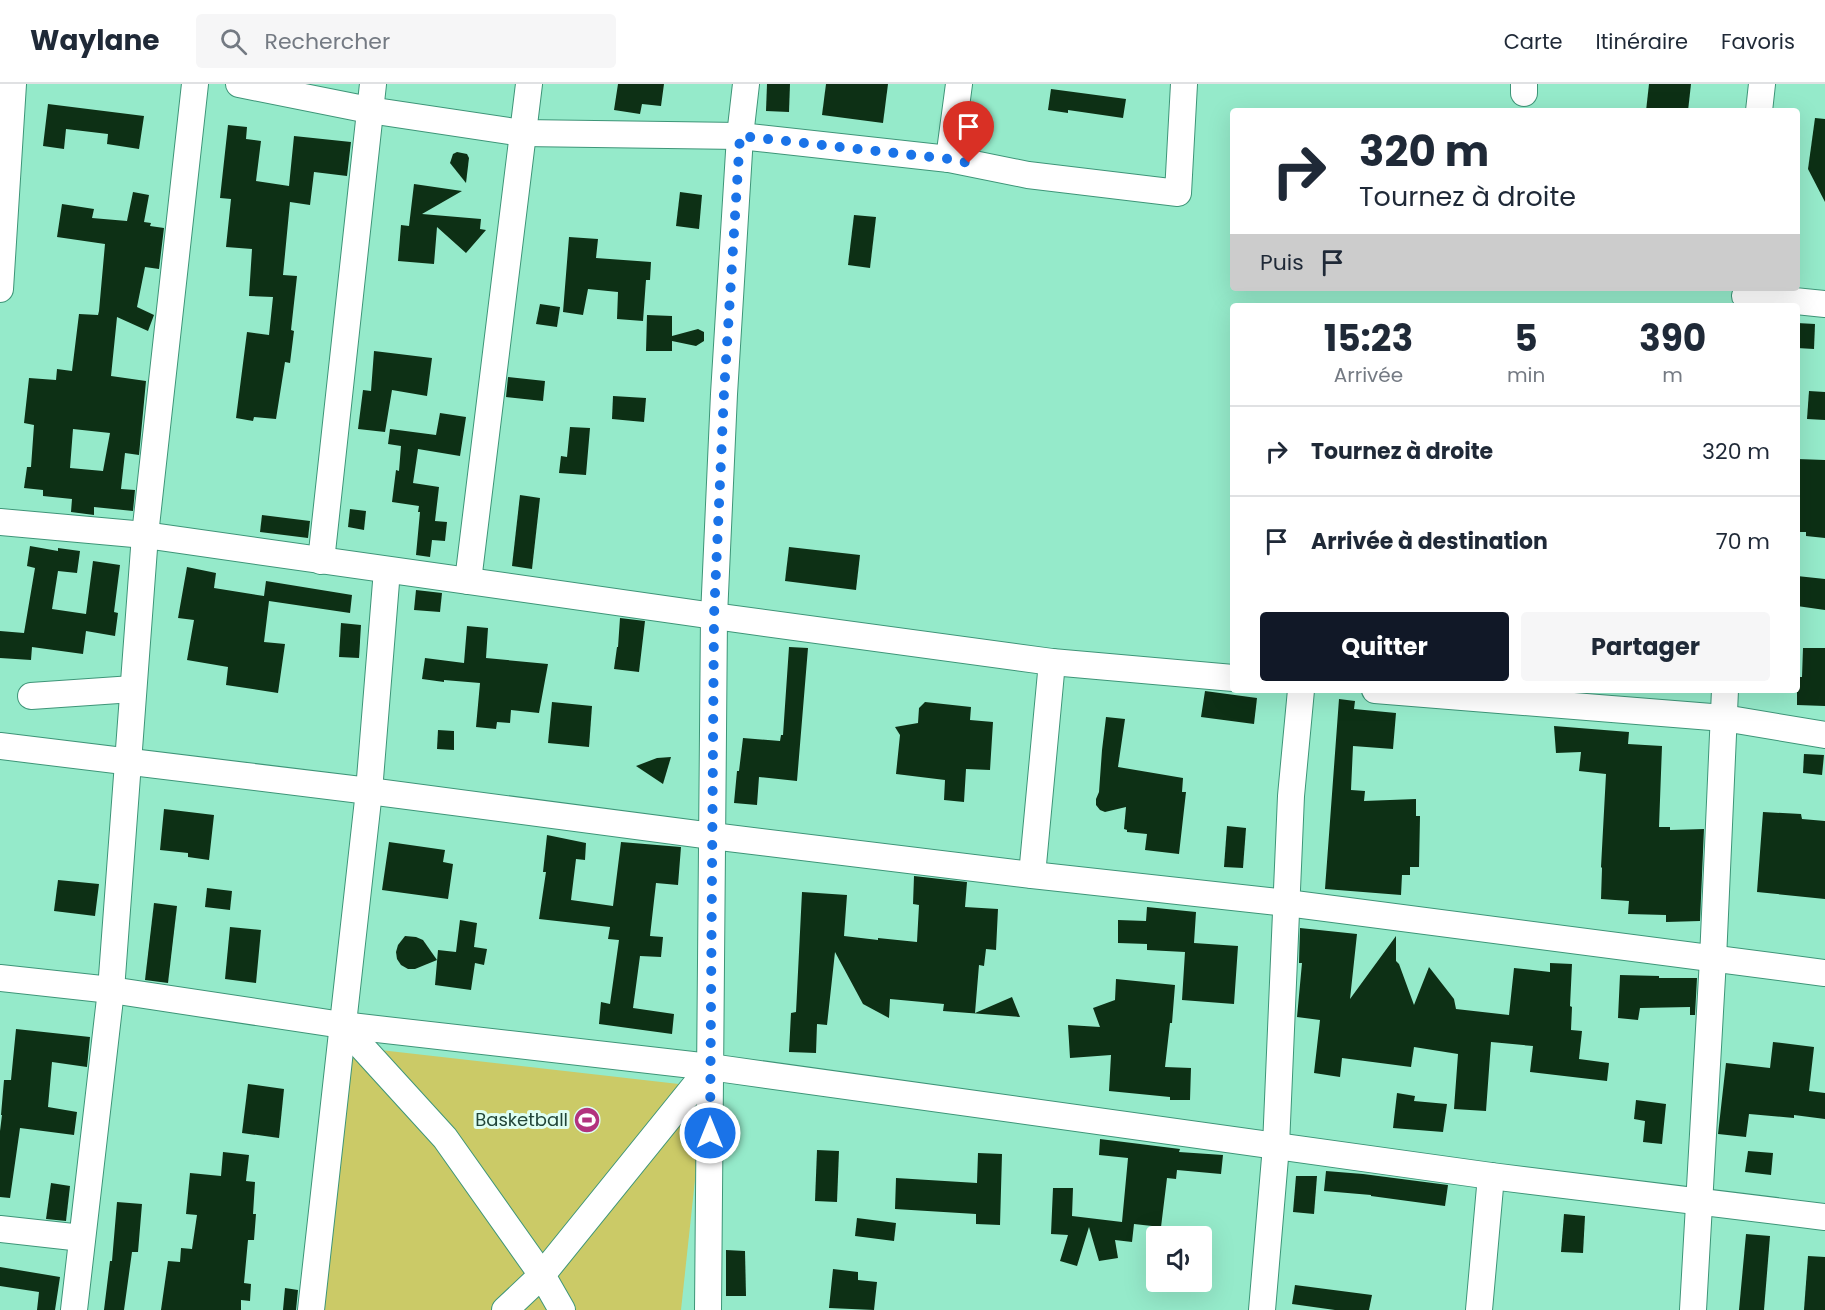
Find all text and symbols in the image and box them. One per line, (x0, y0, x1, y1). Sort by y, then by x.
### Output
search box (196, 14, 616, 68)
text: Waylane (30, 21, 160, 60)
icon: search (217, 25, 250, 58)
text: Rechercher (265, 26, 390, 57)
text: Carte (1504, 27, 1563, 56)
text: Itinéraire (1596, 27, 1688, 56)
text: Favoris (1721, 27, 1795, 56)
pin (943, 101, 994, 163)
icon: arrive (952, 110, 985, 143)
text: 320 m (1359, 122, 1489, 181)
icon: right (1260, 132, 1338, 210)
text: Tournez à droite (1359, 178, 1576, 215)
icon: arrive (1316, 246, 1349, 279)
text: Puis (1260, 247, 1304, 278)
text: 15:23 (1324, 313, 1413, 364)
text: 5 (1514, 313, 1538, 364)
text: 390 (1639, 313, 1706, 364)
text: Arrivée (1334, 361, 1403, 389)
text: min (1507, 361, 1545, 389)
text: m (1662, 361, 1683, 389)
icon: right (1260, 435, 1293, 468)
text: Tournez à droite (1311, 436, 1493, 467)
text: 320 m (1702, 436, 1770, 467)
icon: arrive (1260, 525, 1293, 558)
text: Arrivée à destination (1311, 526, 1548, 557)
text: 70 m (1716, 526, 1770, 557)
button: Quitter (1260, 612, 1509, 681)
button: Partager (1521, 612, 1770, 681)
position arrow (678, 1101, 742, 1165)
sports icon: Basketball (572, 1105, 602, 1135)
place label: Basketball (475, 1107, 568, 1132)
map controls (1146, 1226, 1212, 1292)
button: sound (1146, 1226, 1212, 1292)

